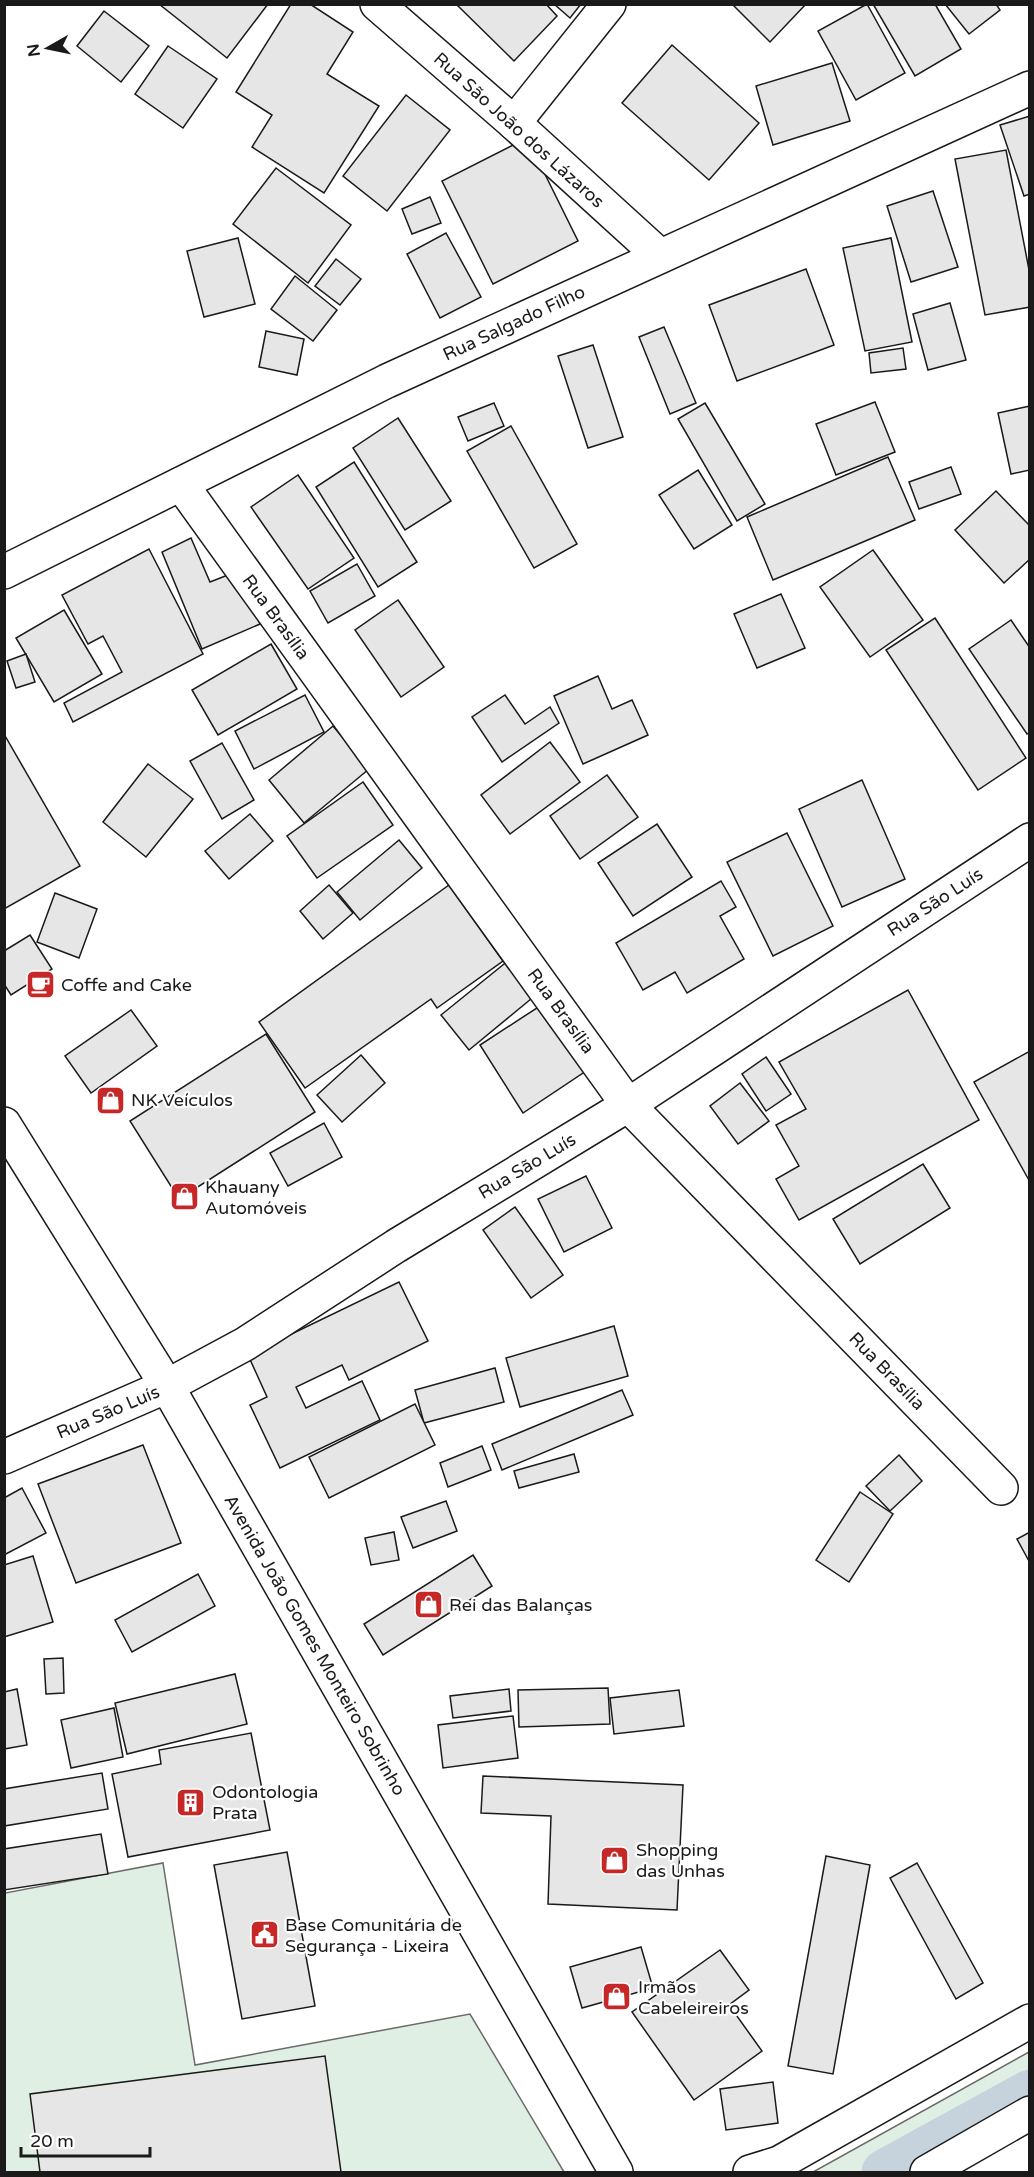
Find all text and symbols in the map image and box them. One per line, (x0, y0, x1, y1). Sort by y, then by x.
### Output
north arrow (18, 18, 78, 78)
text: N (23, 42, 45, 58)
street label: Rua São João dos Lázaros (429, 48, 609, 212)
street label: Rua Salgado Filho (439, 280, 589, 366)
street label: Rua Brasília (238, 570, 314, 664)
street label: Rua São Luís (883, 863, 987, 941)
street label: Rua Brasília (523, 964, 599, 1058)
cafe icon: Coffe and Cake (24, 969, 56, 1001)
place label: Coffe and Cake (61, 974, 192, 996)
shop icon: NK Veículos (94, 1084, 126, 1116)
place label: NK Veículos (131, 1089, 233, 1111)
street label: Rua São Luís (474, 1128, 580, 1204)
place label: Khauany Automóveis (205, 1176, 307, 1219)
shop icon: Khauany Automóveis (168, 1181, 200, 1213)
street label: Rua Brasília (844, 1327, 930, 1415)
street label: Rua São Luís (53, 1380, 163, 1444)
street label: Avenida João Gomes Monteiro Sobrinho (220, 1491, 410, 1799)
shop icon: Rei das Balanças (412, 1589, 444, 1621)
place label: Rei das Balanças (449, 1594, 592, 1616)
place label: Odontologia Prata (212, 1781, 318, 1824)
building icon: Odontologia Prata (175, 1786, 207, 1818)
place label: Shopping das Unhas (636, 1839, 725, 1882)
shop icon: Shopping das Unhas (599, 1844, 631, 1876)
place label: Base Comunitária de Segurança - Lixeira (285, 1914, 462, 1957)
public building icon: Base Comunitária de Segurança - Lixeira (248, 1919, 280, 1951)
place label: Irmãos Cabeleireiros (638, 1976, 749, 2019)
shop icon: Irmãos Cabeleireiros (601, 1981, 633, 2013)
scale bar (21, 2120, 150, 2158)
text: 20 m (30, 2130, 74, 2152)

